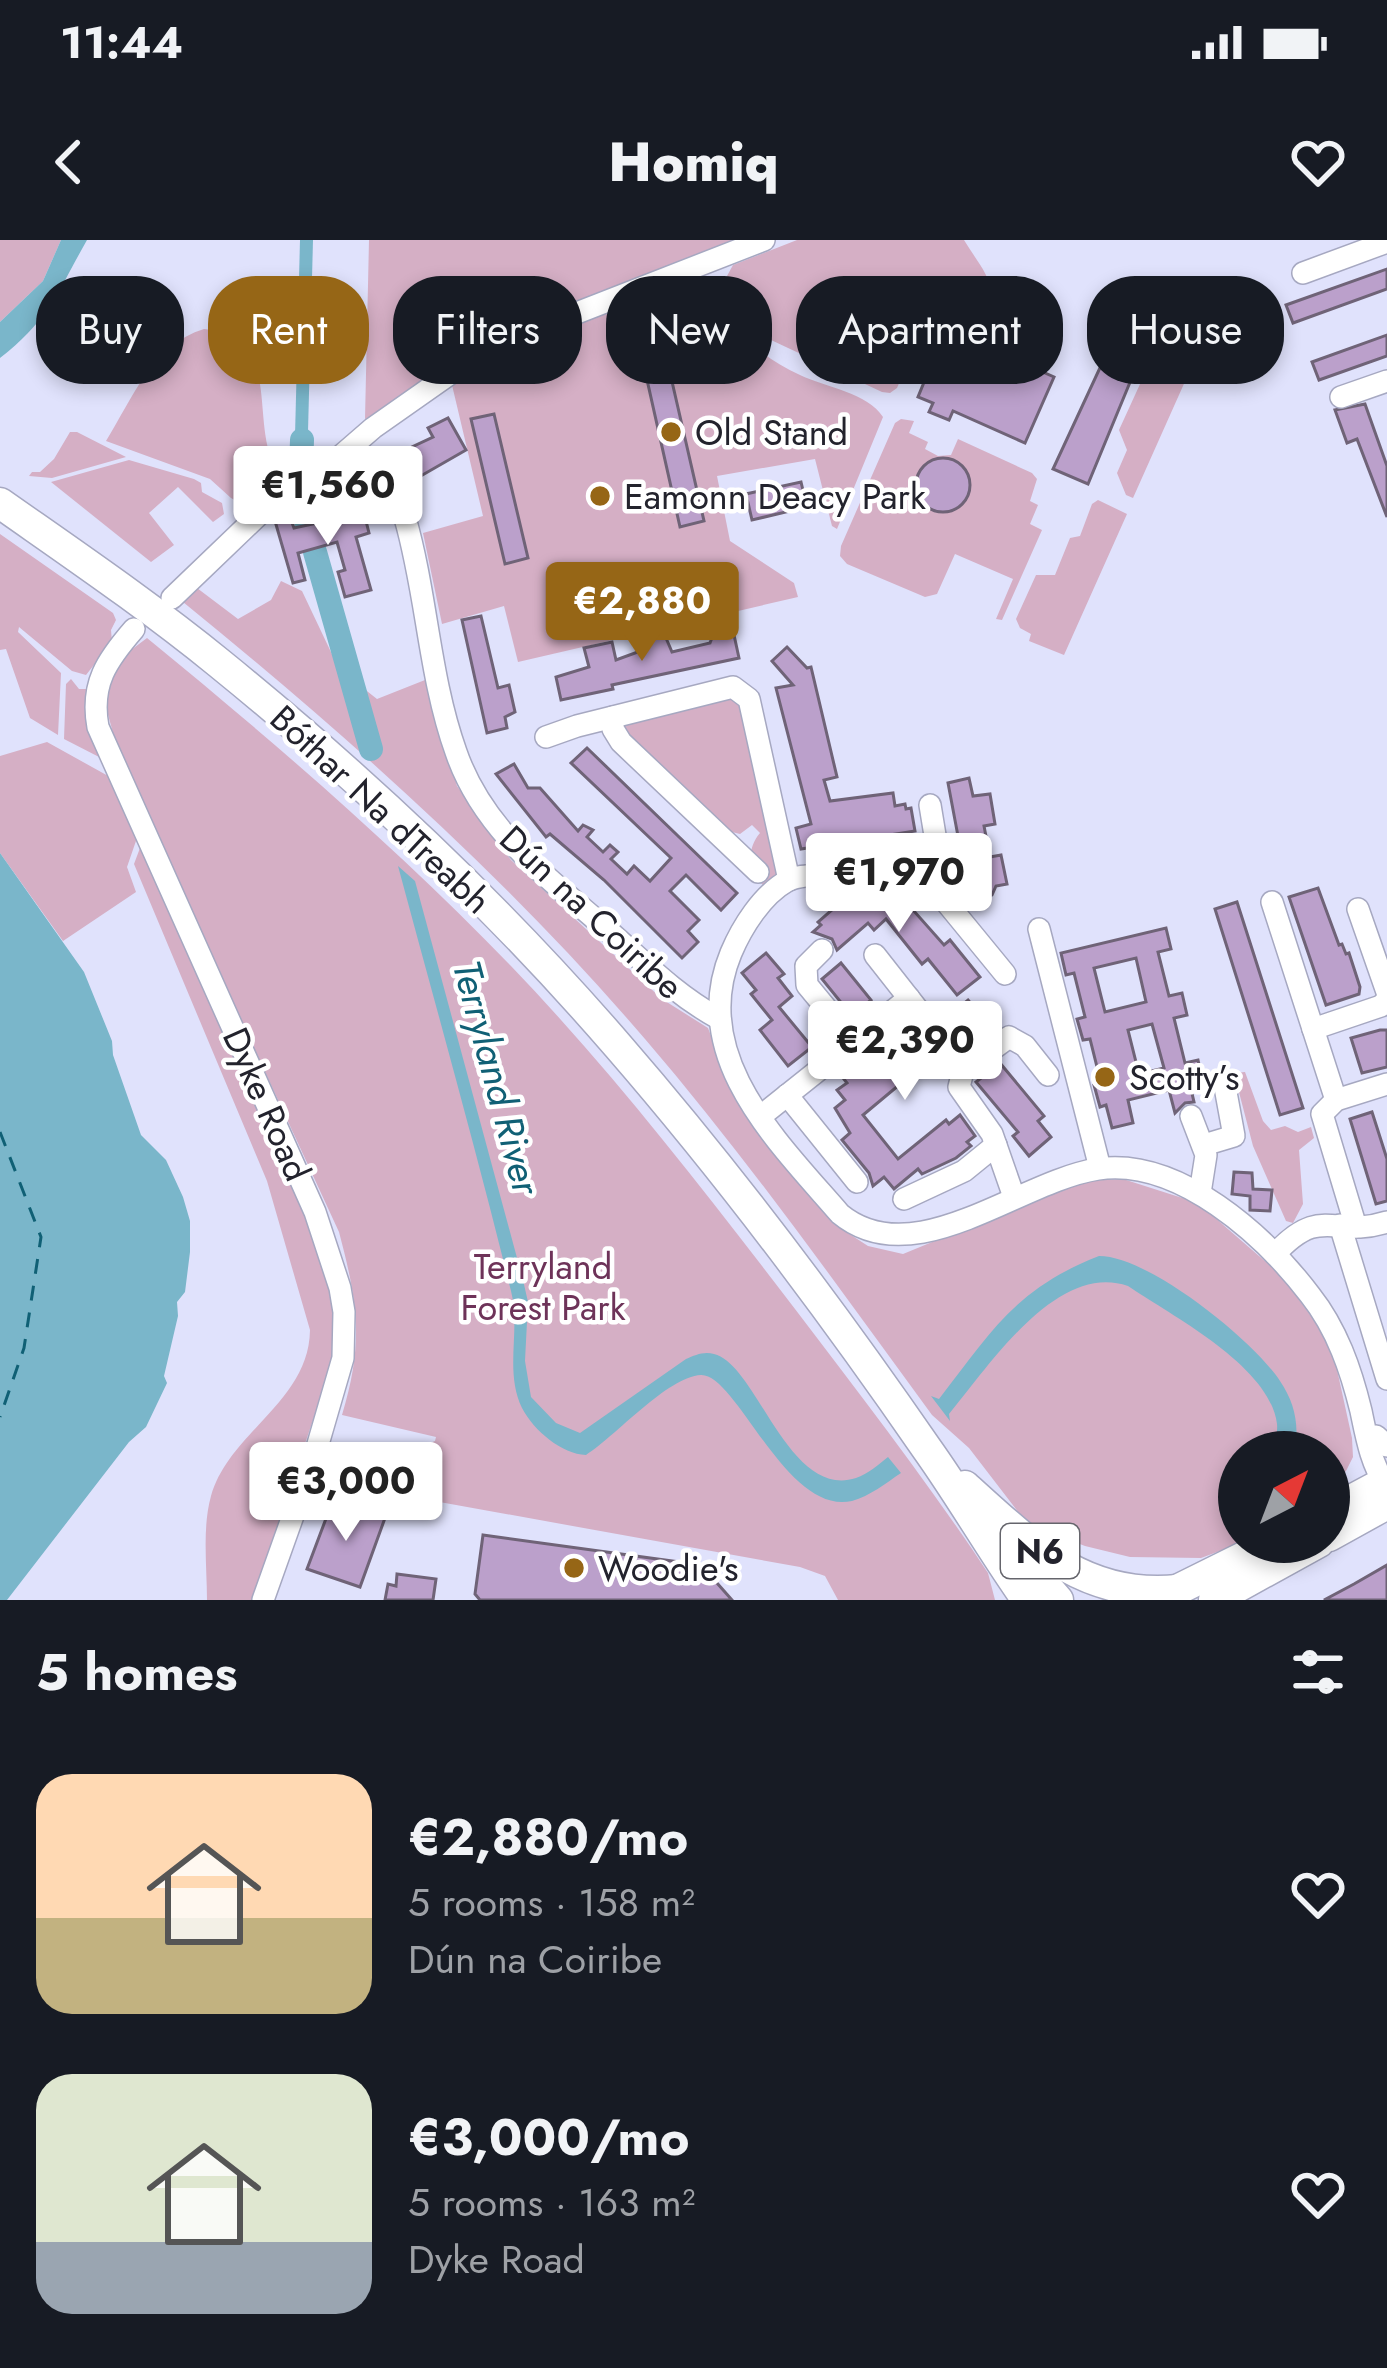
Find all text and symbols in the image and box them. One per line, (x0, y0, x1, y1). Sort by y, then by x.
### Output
text: 11:44 (60, 10, 183, 75)
text: Homiq (608, 123, 779, 201)
icon: back (36, 129, 102, 195)
icon: heart (1285, 129, 1351, 195)
chip: Buy (36, 276, 184, 384)
chip: Rent (208, 276, 369, 384)
chip: Filters (393, 276, 582, 384)
chip: New (606, 276, 772, 384)
chip: Apartment (796, 276, 1063, 384)
chip: House (1087, 276, 1284, 384)
place label: Old Stand (695, 406, 848, 458)
marker: Old Stand (658, 419, 684, 445)
pin: €1,560 (230, 446, 426, 548)
text: €1,560 (260, 456, 396, 513)
place label: Eamonn Deacy Park (624, 470, 926, 522)
marker: Eamonn Deacy Park (587, 483, 613, 509)
pin: €2,880 (544, 562, 740, 664)
text: €2,880 (573, 572, 711, 629)
street label: Bóthar Na dTreabh (259, 693, 503, 925)
street label: Dún na Coiribe (488, 813, 696, 1011)
pin: €1,970 (801, 833, 997, 935)
text: €1,970 (833, 843, 965, 900)
water label: Terryland River (438, 954, 556, 1202)
pin: €2,390 (807, 1001, 1003, 1103)
text: €2,390 (835, 1011, 975, 1068)
street label: Dyke Road (210, 1019, 324, 1189)
place label: Scotty’s (1129, 1051, 1240, 1103)
marker: Scotty’s (1092, 1064, 1118, 1090)
park label: Terryland Forest Park (460, 1240, 626, 1333)
north arrow (1218, 1431, 1350, 1563)
map controls (1218, 1431, 1350, 1563)
pin: €3,000 (248, 1442, 444, 1544)
text: €3,000 (276, 1452, 416, 1509)
road number: N6 (1001, 1524, 1079, 1578)
place label: Woodie's (598, 1542, 739, 1594)
marker: Woodie's (561, 1555, 587, 1581)
text: 5 homes (36, 1635, 238, 1709)
icon: filters (1285, 1639, 1351, 1705)
text: €2,880/mo (408, 1800, 688, 1874)
icon: home (132, 1822, 276, 1966)
icon: heart (1285, 1861, 1351, 1927)
text: 5 rooms · 158 m² (408, 1874, 695, 1931)
text: Dún na Coiribe (408, 1931, 662, 1988)
text: €3,000/mo (408, 2100, 689, 2174)
icon: home (132, 2122, 276, 2266)
icon: heart (1285, 2161, 1351, 2227)
text: 5 rooms · 163 m² (408, 2174, 695, 2231)
text: Dyke Road (408, 2231, 585, 2288)

